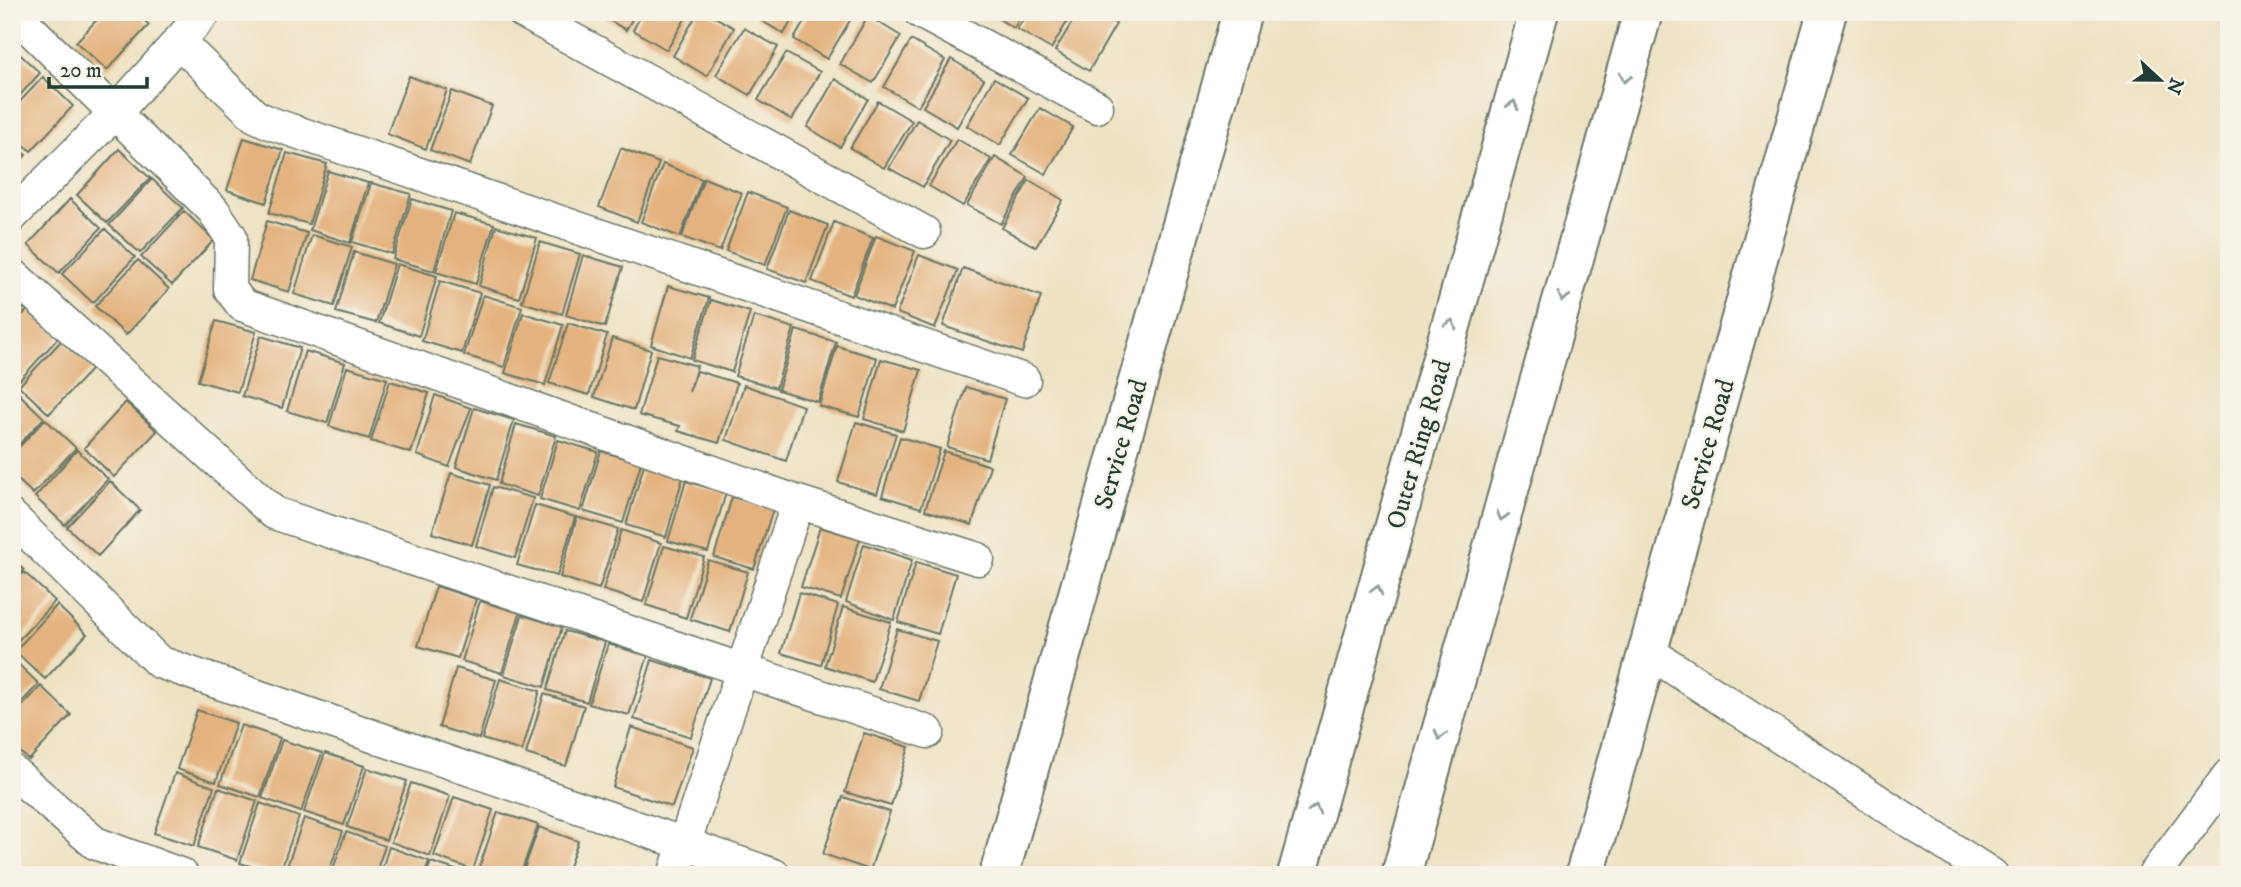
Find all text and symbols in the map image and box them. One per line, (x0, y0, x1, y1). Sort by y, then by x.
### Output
scale bar (49, 46, 147, 90)
north arrow (2126, 46, 2196, 116)
text: 20 m (60, 58, 102, 84)
one-way arrow (1618, 72, 1633, 84)
text: N (2161, 74, 2188, 98)
one-way arrow (1505, 99, 1519, 111)
one-way arrow (1557, 291, 1572, 303)
one-way arrow (1443, 318, 1458, 330)
street label: Outer Ring Road (1379, 356, 1459, 533)
street label: Service Road (1087, 375, 1156, 513)
street label: Service Road (1674, 375, 1743, 513)
one-way arrow (1495, 510, 1510, 522)
one-way arrow (1368, 584, 1383, 596)
one-way arrow (1434, 729, 1449, 741)
one-way arrow (1307, 803, 1321, 815)

